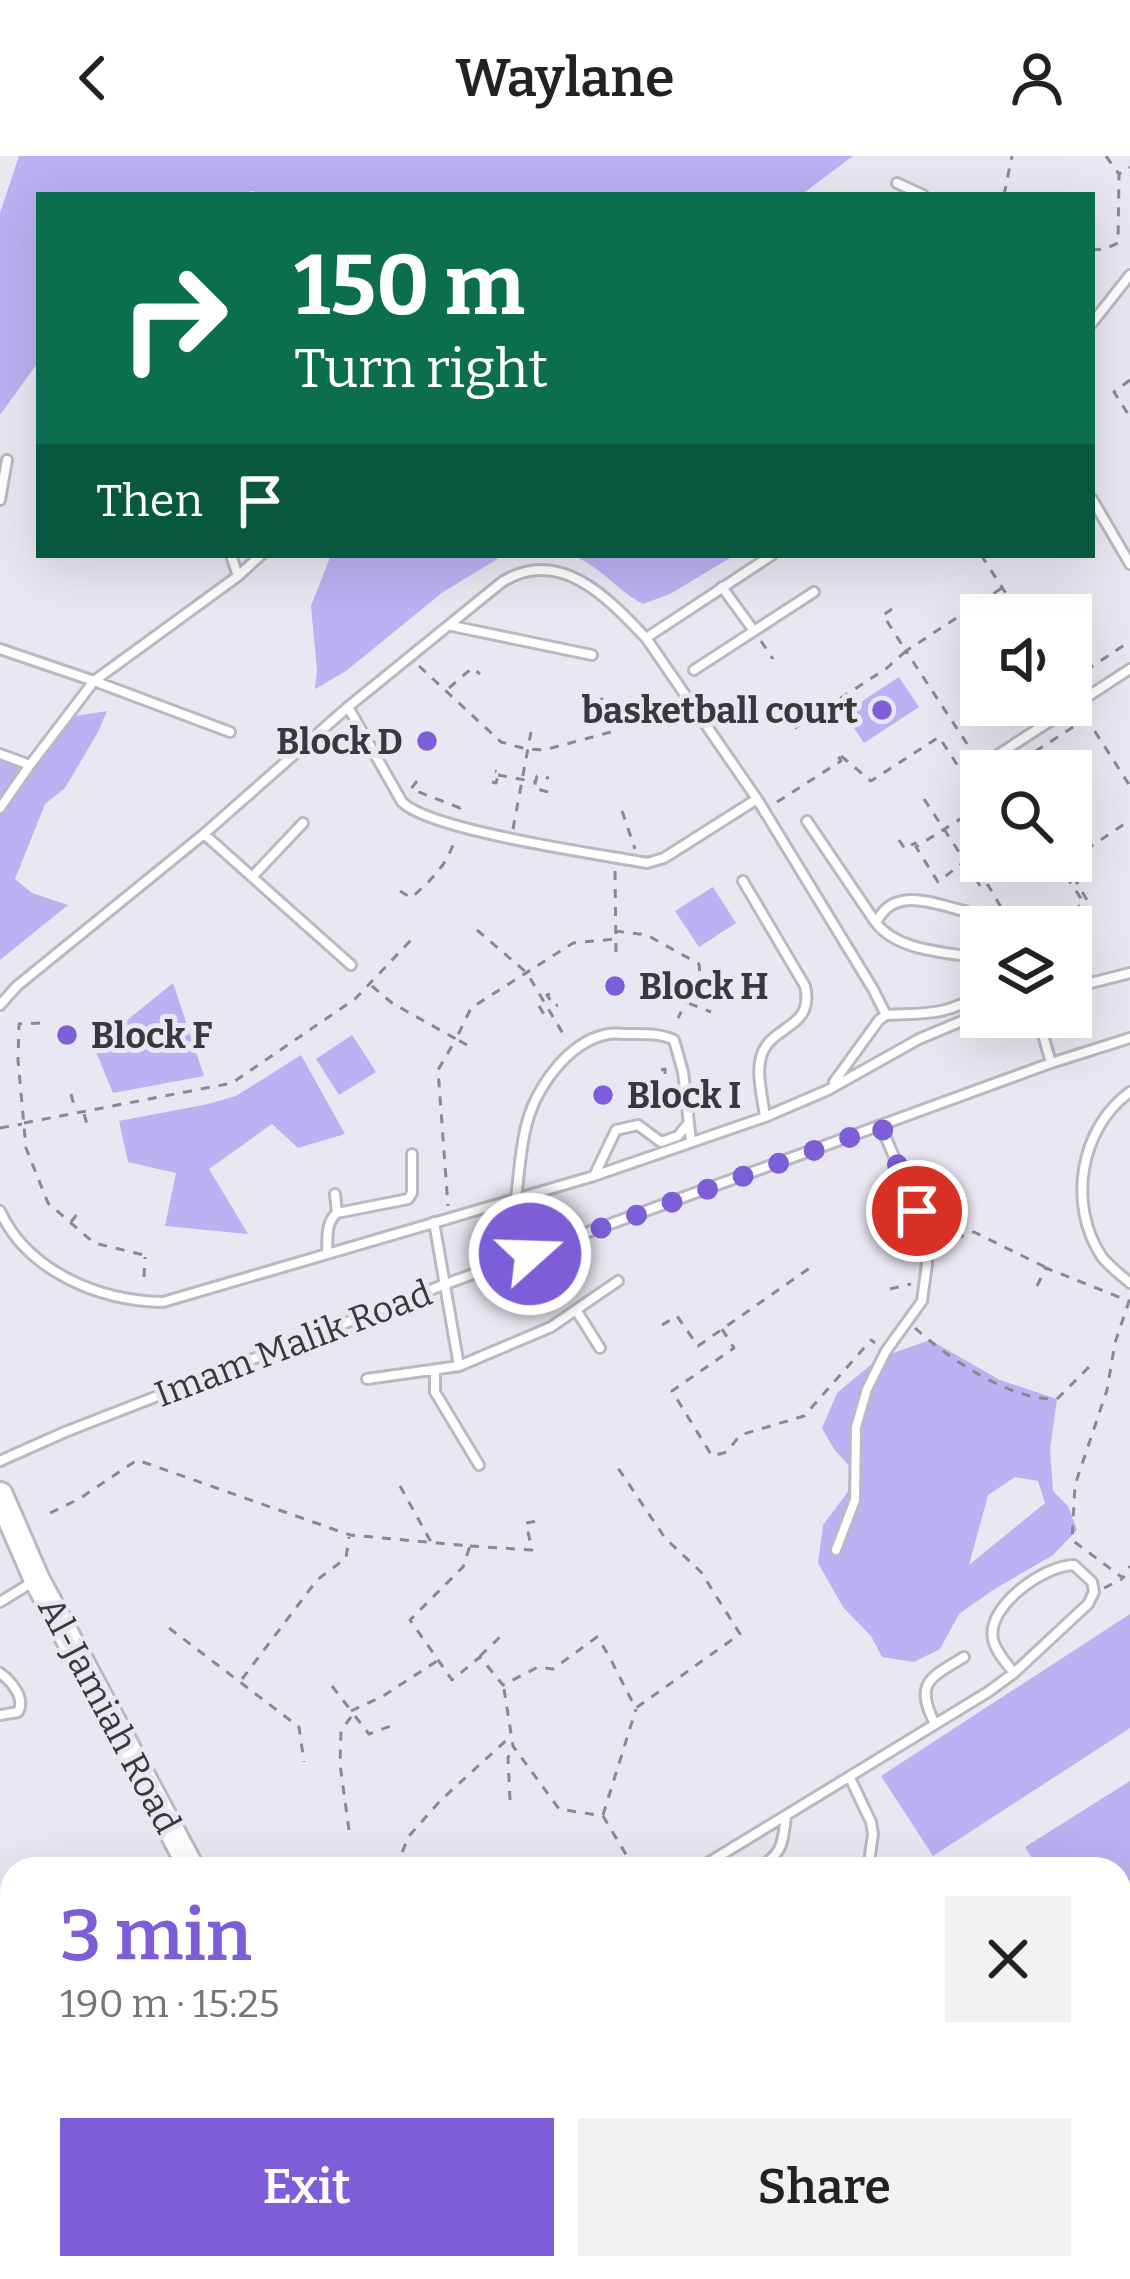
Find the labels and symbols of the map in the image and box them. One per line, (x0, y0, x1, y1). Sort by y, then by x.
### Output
place label: basketball court (582, 689, 858, 733)
marker: basketball court (869, 697, 895, 723)
place label: Block D (276, 720, 403, 764)
marker: Block D (414, 728, 440, 754)
place label: Block H (639, 965, 769, 1009)
marker: Block H (602, 973, 628, 999)
place label: Block F (91, 1014, 212, 1058)
marker: Block F (54, 1022, 80, 1048)
place label: Block I (627, 1074, 741, 1118)
marker: Block I (590, 1082, 616, 1108)
pin (866, 1160, 968, 1262)
position arrow (467, 1191, 593, 1317)
street label: Imam Malik Road (149, 1271, 438, 1417)
street label: Al-Jamiah Road (28, 1590, 190, 1841)

